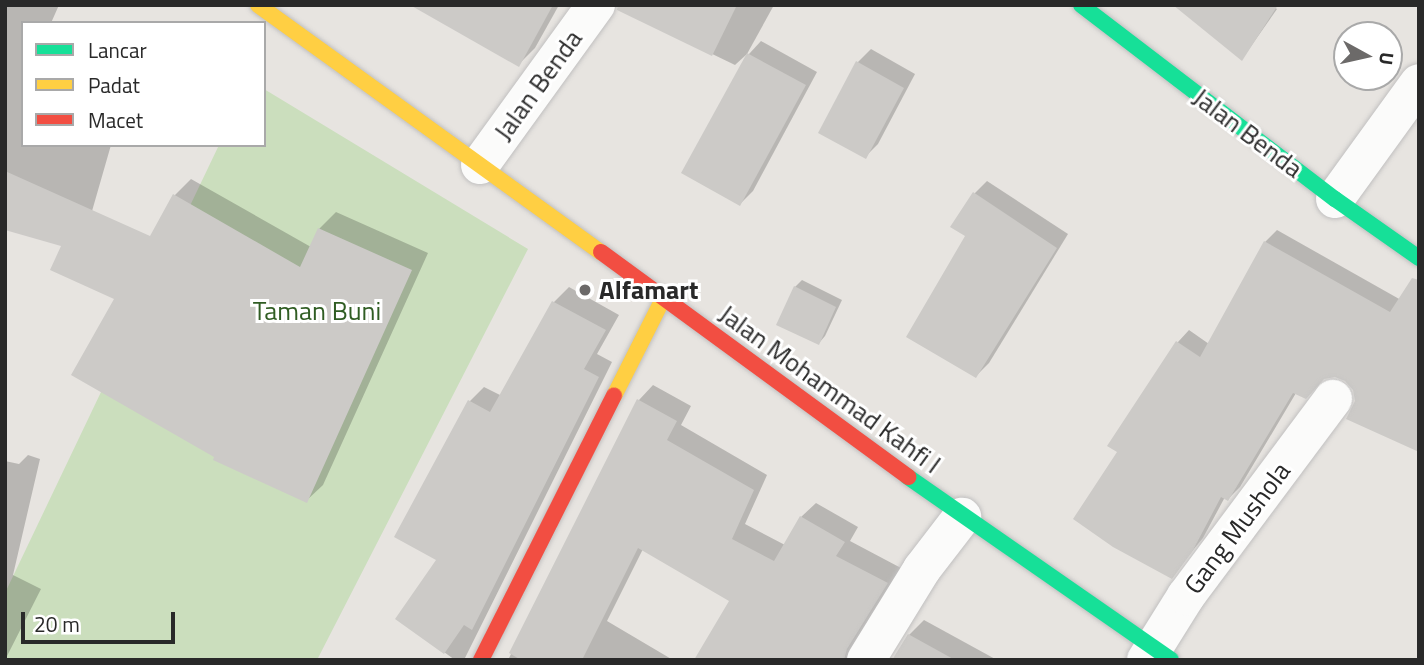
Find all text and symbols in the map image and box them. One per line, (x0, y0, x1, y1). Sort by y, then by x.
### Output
legend (21, 21, 266, 147)
north arrow (1333, 21, 1403, 91)
street label: Jalan Benda (487, 24, 589, 146)
text: Lancar (88, 34, 147, 66)
text: U (1372, 51, 1403, 67)
text: Padat (88, 69, 140, 101)
street label: Jalan Benda (1187, 82, 1309, 184)
text: Macet (88, 104, 143, 136)
place label: Alfamart (599, 274, 698, 306)
marker: Alfamart (577, 282, 593, 298)
park label: Taman Buni (253, 295, 381, 327)
street label: Jalan Mohammad Kahfi I (713, 298, 947, 480)
street label: Gang Mushola (1177, 456, 1297, 600)
scale bar (24, 598, 178, 642)
text: 20 m (34, 608, 80, 640)

